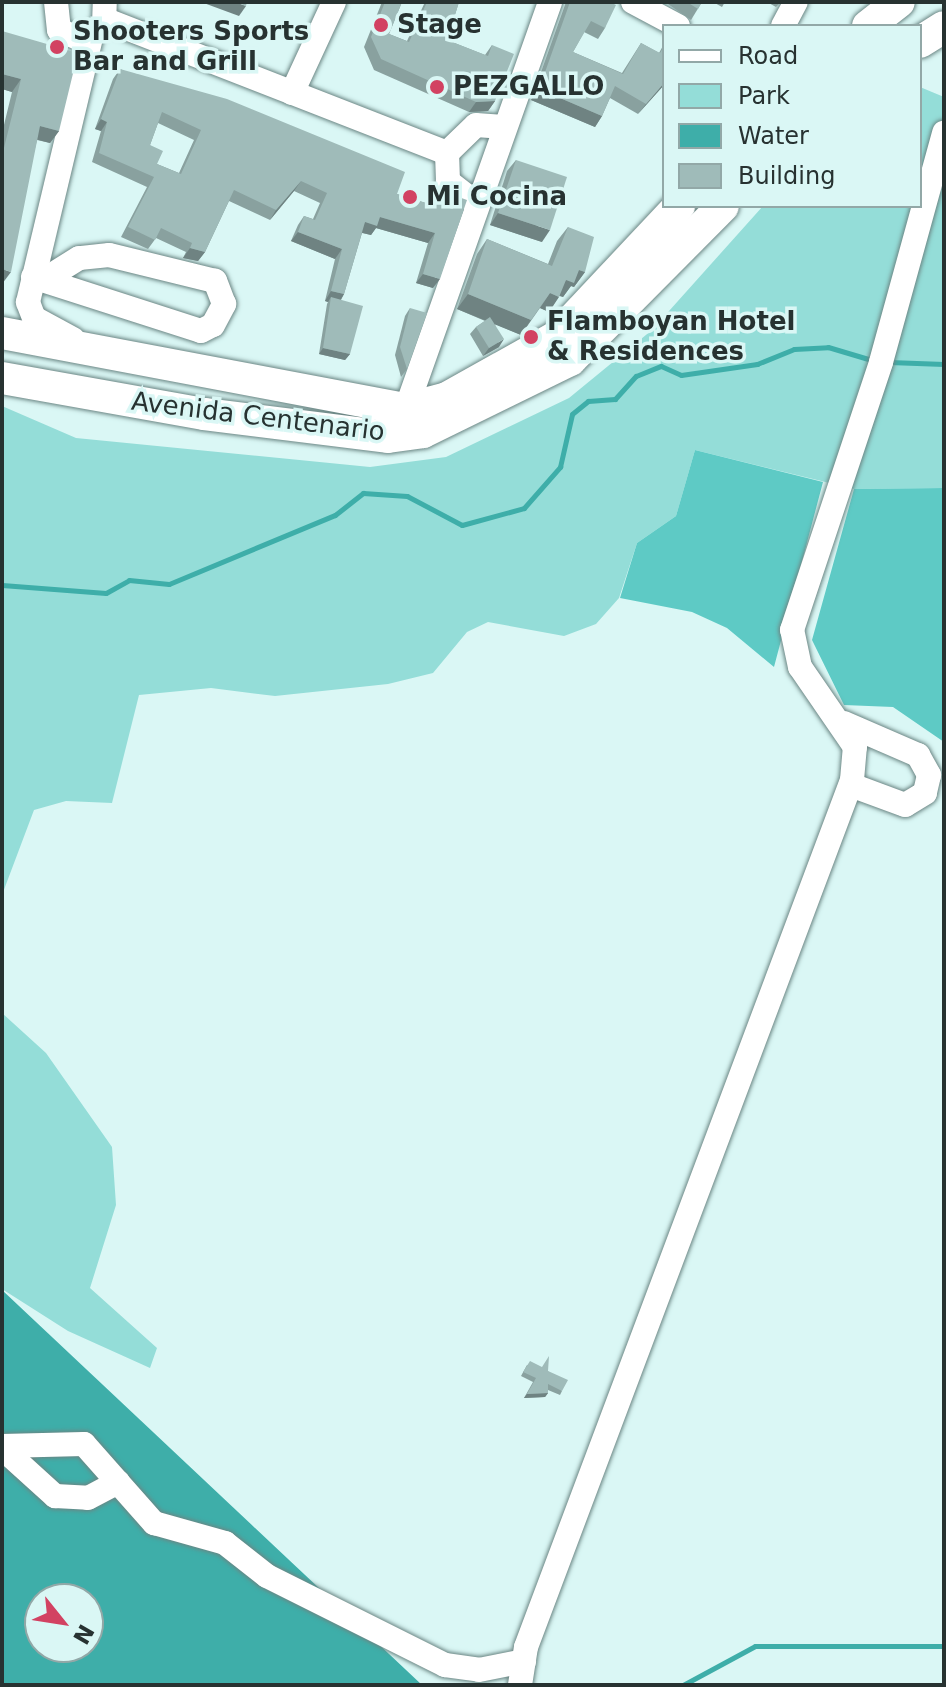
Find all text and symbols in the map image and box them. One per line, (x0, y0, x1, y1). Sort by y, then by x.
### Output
place label: Stage (397, 9, 482, 41)
place label: Shooters Sports Bar and Grill (73, 16, 309, 78)
marker: Stage (372, 16, 390, 34)
legend (662, 24, 922, 208)
marker: Shooters Sports Bar and Grill (48, 38, 66, 56)
text: Road (738, 42, 798, 70)
place label: PEZGALLO (453, 71, 604, 103)
marker: PEZGALLO (428, 78, 446, 96)
text: Park (738, 82, 790, 110)
text: Water (738, 122, 809, 150)
text: Building (738, 162, 835, 190)
place label: Mi Cocina (426, 181, 567, 213)
marker: Mi Cocina (401, 188, 419, 206)
place label: Flamboyan Hotel & Residences (547, 306, 795, 368)
marker: Flamboyan Hotel & Residences (522, 328, 540, 346)
street label: Avenida Centenario (129, 386, 387, 448)
north arrow (24, 1583, 104, 1663)
text: N (68, 1620, 99, 1648)

